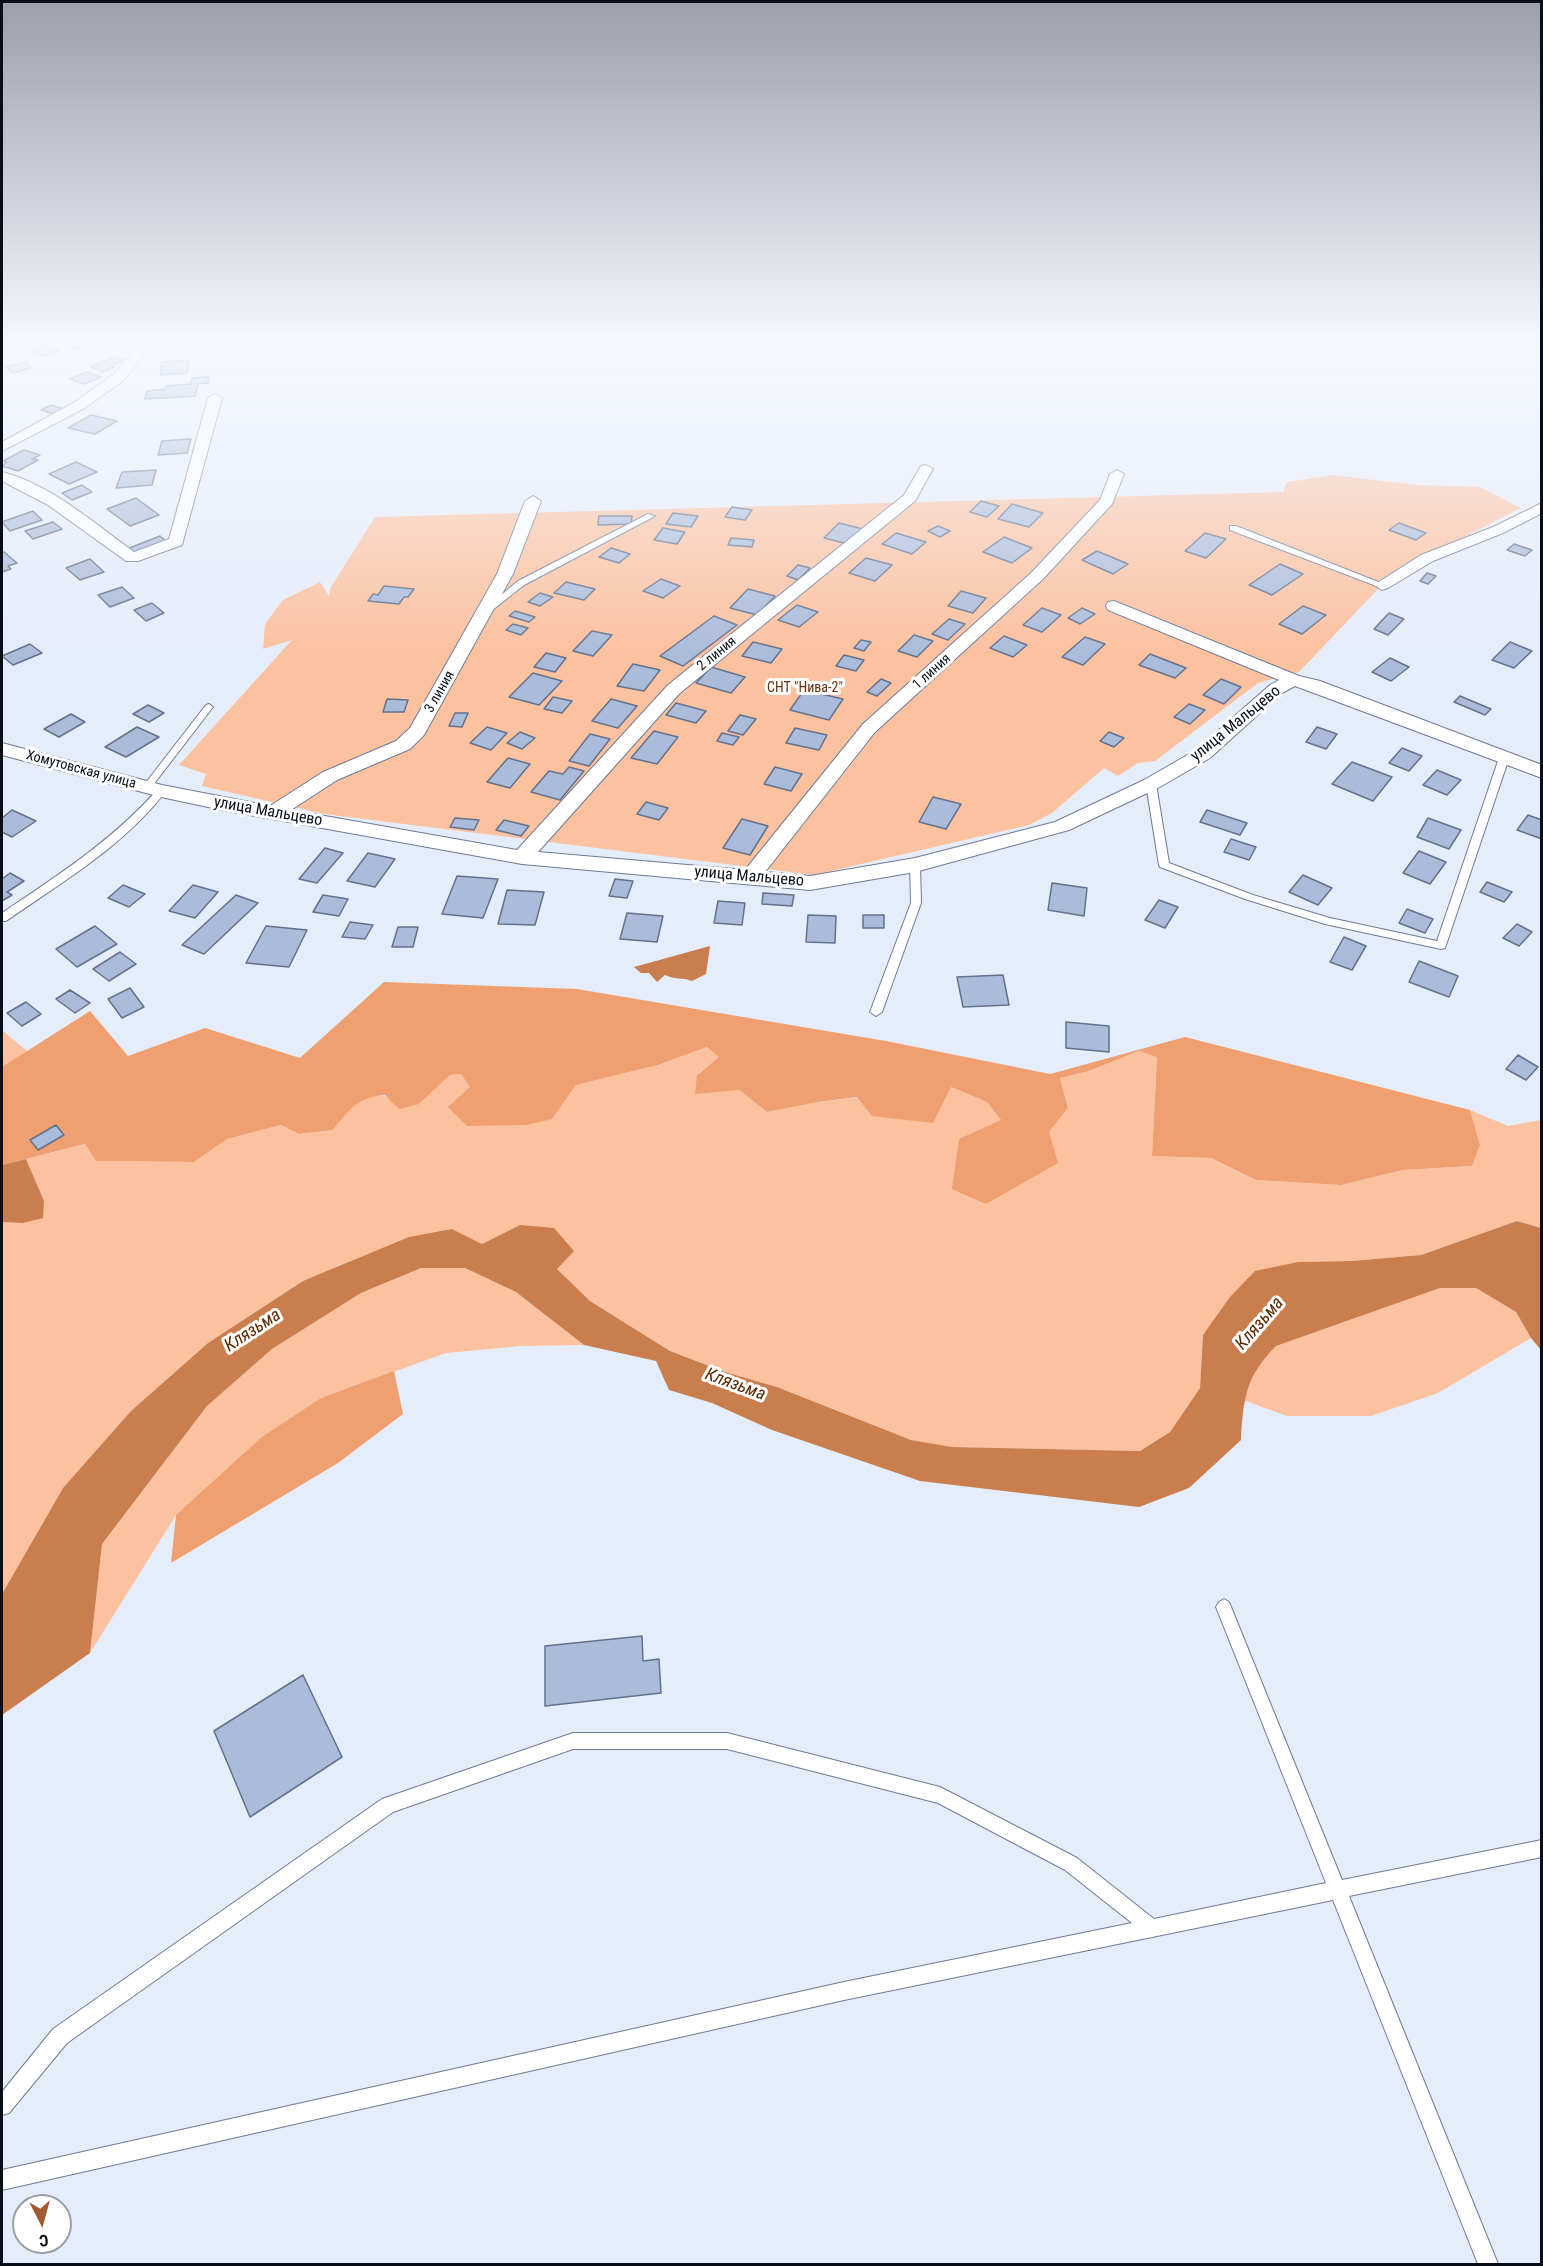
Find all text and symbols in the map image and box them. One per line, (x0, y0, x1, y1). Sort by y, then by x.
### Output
street label: 2 линия (694, 633, 740, 675)
street label: 1 линия (910, 651, 954, 693)
street label: 3 линия (421, 668, 459, 716)
park label: СНТ "Нива-2" (767, 680, 843, 696)
street label: улица Мальцево (1187, 682, 1285, 766)
street label: Хомутовская улица (24, 747, 138, 793)
street label: улица Мальцево (212, 793, 324, 831)
street label: улица Мальцево (693, 863, 805, 891)
water label: Клязьма (1231, 1293, 1289, 1355)
water label: Клязьма (221, 1305, 285, 1357)
water label: Клязьма (702, 1364, 768, 1406)
north arrow (12, 2194, 72, 2254)
text: С (38, 2230, 49, 2250)

